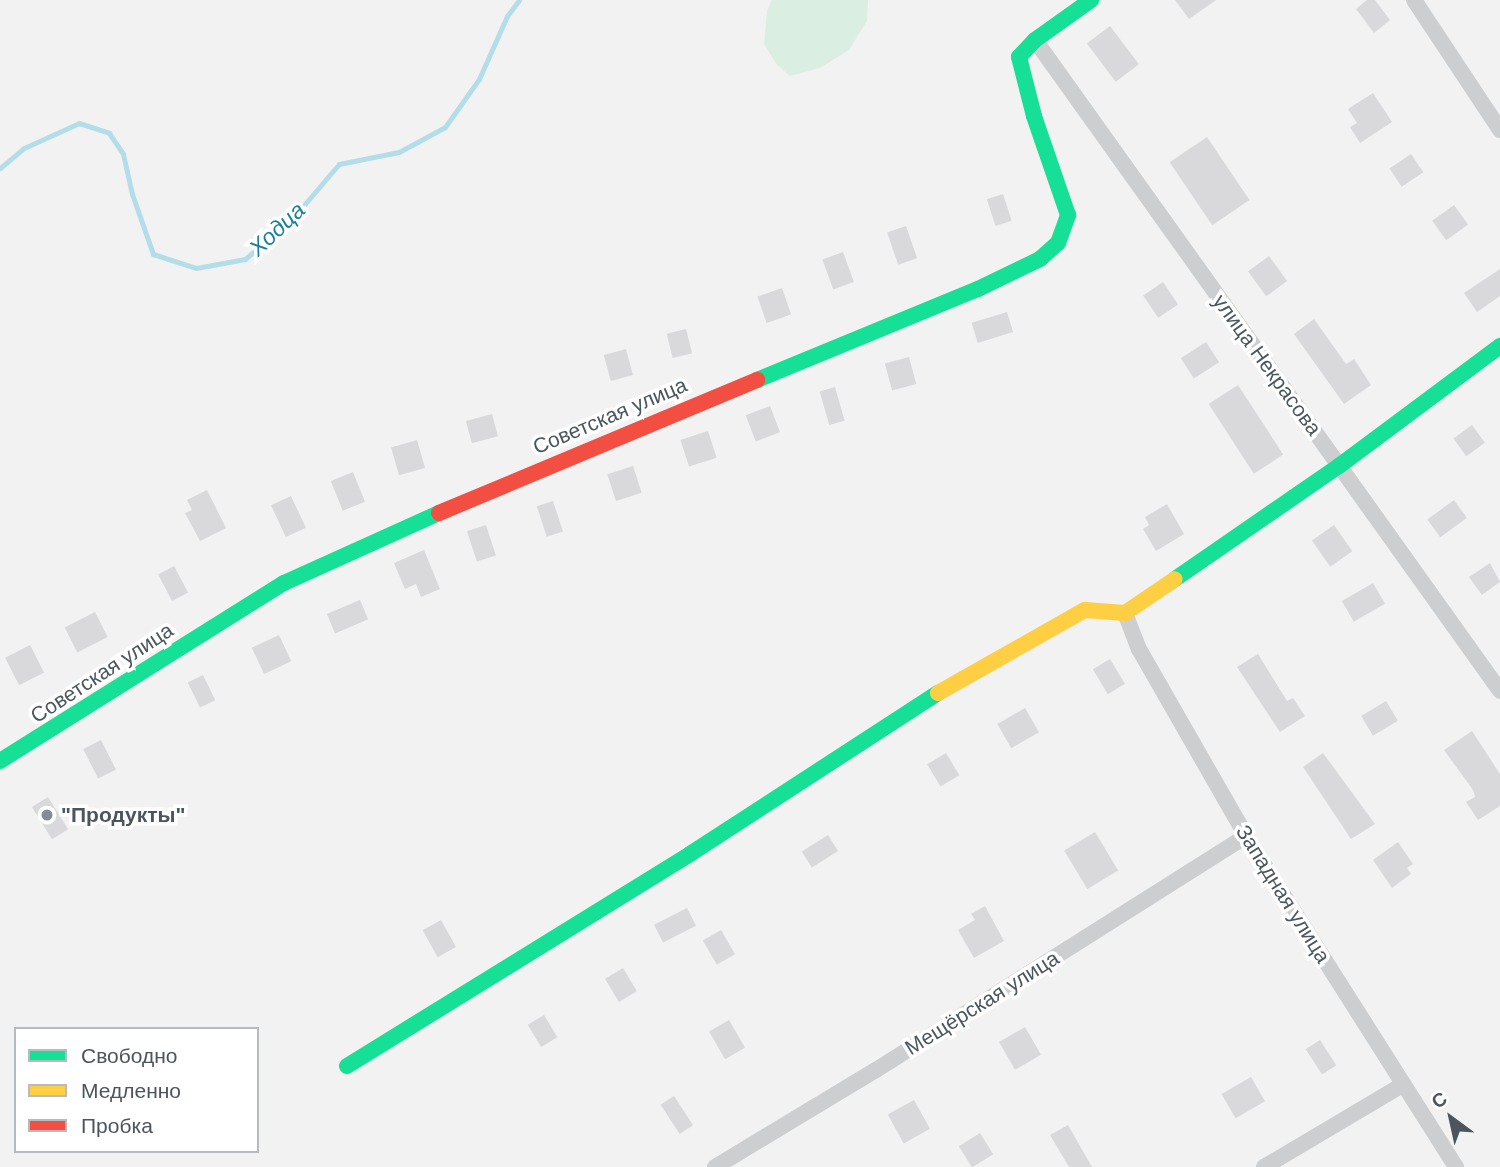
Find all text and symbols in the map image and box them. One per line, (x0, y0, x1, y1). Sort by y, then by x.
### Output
water label: Ходца (243, 196, 311, 262)
street label: улица Некрасова (1207, 290, 1327, 440)
street label: Советская улица (529, 372, 691, 460)
street label: Советская улица (26, 618, 178, 728)
place label: "Продукты" (61, 802, 185, 828)
marker: "Продукты" (39, 807, 55, 823)
street label: Западная улица (1230, 820, 1336, 968)
street label: Мещёрская улица (900, 945, 1064, 1061)
legend (14, 1027, 259, 1153)
text: Свободно (81, 1044, 178, 1067)
text: Медленно (81, 1079, 181, 1102)
north arrow (1416, 1083, 1486, 1153)
text: С (1428, 1087, 1451, 1113)
text: Пробка (81, 1114, 153, 1137)

